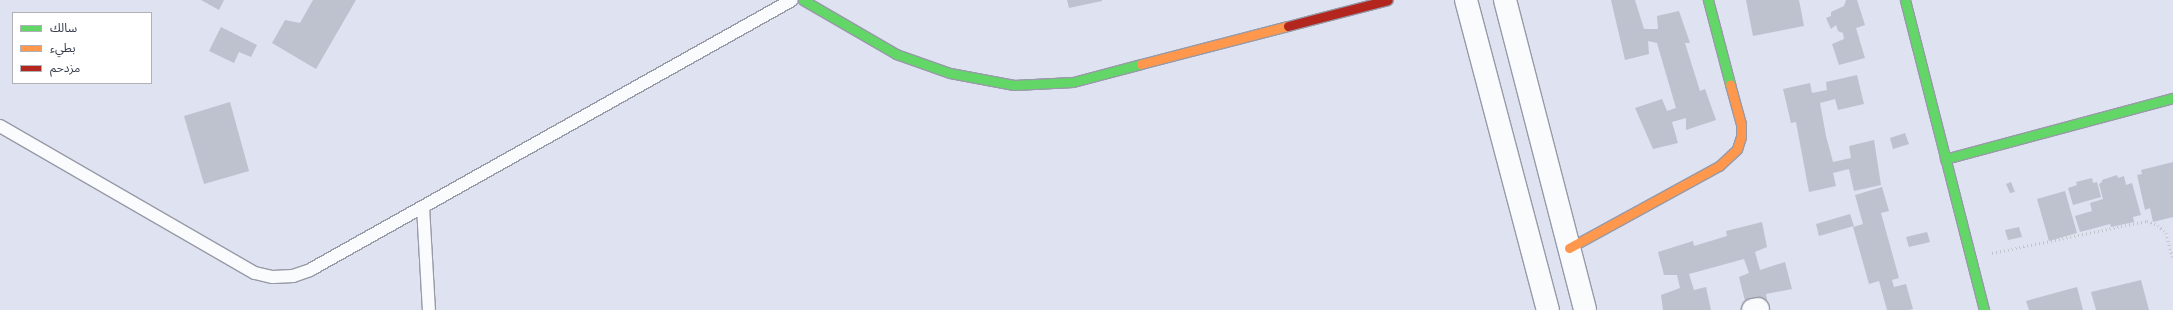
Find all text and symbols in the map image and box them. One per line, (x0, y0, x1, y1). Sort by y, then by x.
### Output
legend (12, 12, 152, 84)
text: سالك (50, 19, 77, 36)
text: بطيء (50, 39, 76, 56)
text: مزدحم (50, 59, 80, 76)

